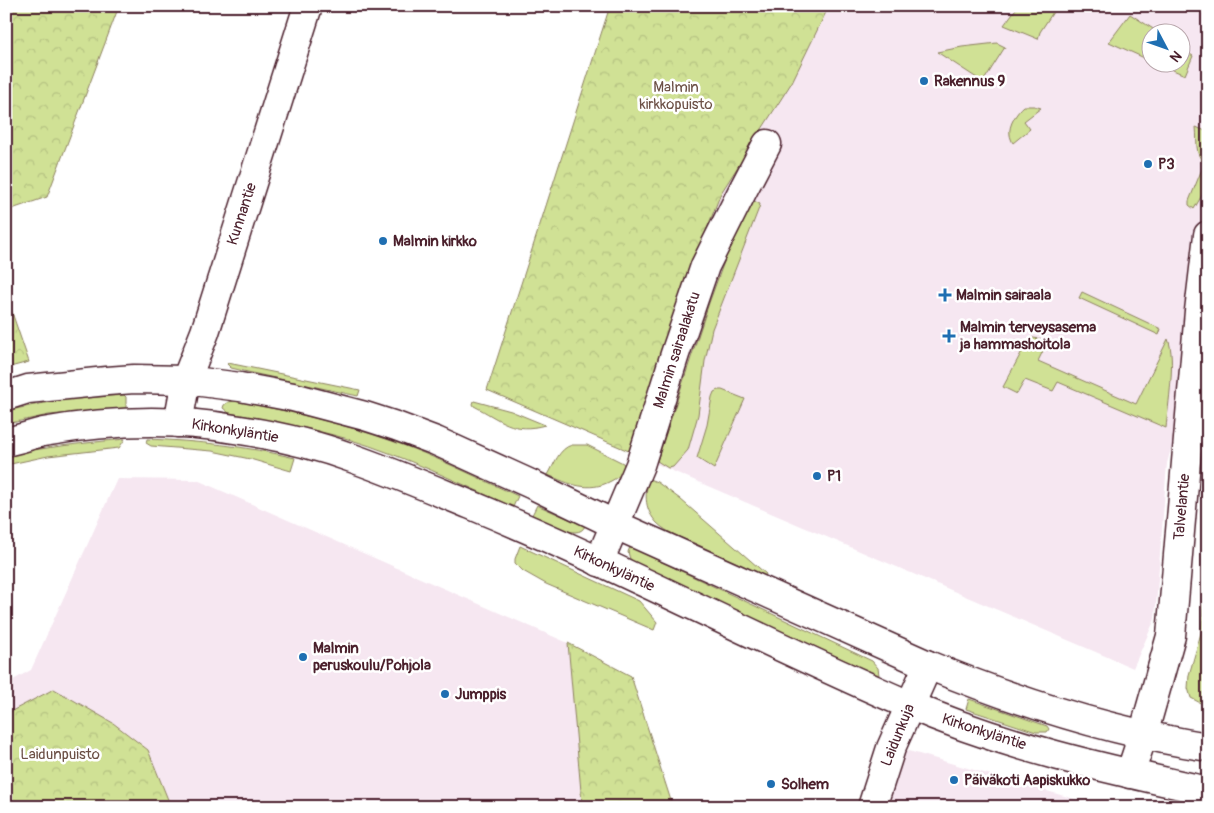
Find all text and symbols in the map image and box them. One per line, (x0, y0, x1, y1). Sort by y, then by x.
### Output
north arrow (1142, 22, 1192, 72)
text: N (1166, 47, 1185, 65)
place label: Rakennus 9 (934, 72, 1005, 91)
marker: Rakennus 9 (918, 75, 930, 87)
park label: Malmin kirkkopuisto (639, 78, 713, 114)
place label: P3 (1158, 155, 1175, 174)
marker: P3 (1142, 158, 1154, 170)
street label: Kunnantie (223, 180, 261, 248)
place label: Malmin kirkko (393, 232, 477, 251)
marker: Malmin kirkko (377, 235, 389, 247)
place label: Malmin sairaala (956, 286, 1051, 305)
marker: Malmin sairaala (938, 288, 952, 302)
street label: Malmin sairaalakatu (649, 289, 705, 411)
place label: Malmin terveysasema ja hammashoitola (959, 318, 1096, 354)
marker: Malmin terveysasema ja hammashoitola (942, 329, 956, 343)
street label: Kirkonkyläntie (190, 415, 280, 447)
place label: P1 (827, 467, 841, 486)
marker: P1 (811, 470, 823, 482)
street label: Talvelantie (1170, 472, 1194, 541)
street label: Kirkonkyläntie (570, 542, 658, 596)
place label: Malmin peruskoulu/Pohjola (313, 639, 431, 675)
marker: Malmin peruskoulu/Pohjola (297, 651, 309, 663)
place label: Jumppis (455, 685, 506, 704)
marker: Jumppis (439, 688, 451, 700)
street label: Laidunkuja (877, 701, 919, 769)
street label: Kirkonkyläntie (939, 709, 1029, 755)
park label: Laidunpuisto (20, 745, 100, 764)
place label: Päiväkoti Aapiskukko (964, 771, 1090, 790)
marker: Päiväkoti Aapiskukko (948, 774, 960, 786)
place label: Solhem (781, 775, 829, 794)
marker: Solhem (765, 778, 777, 790)

